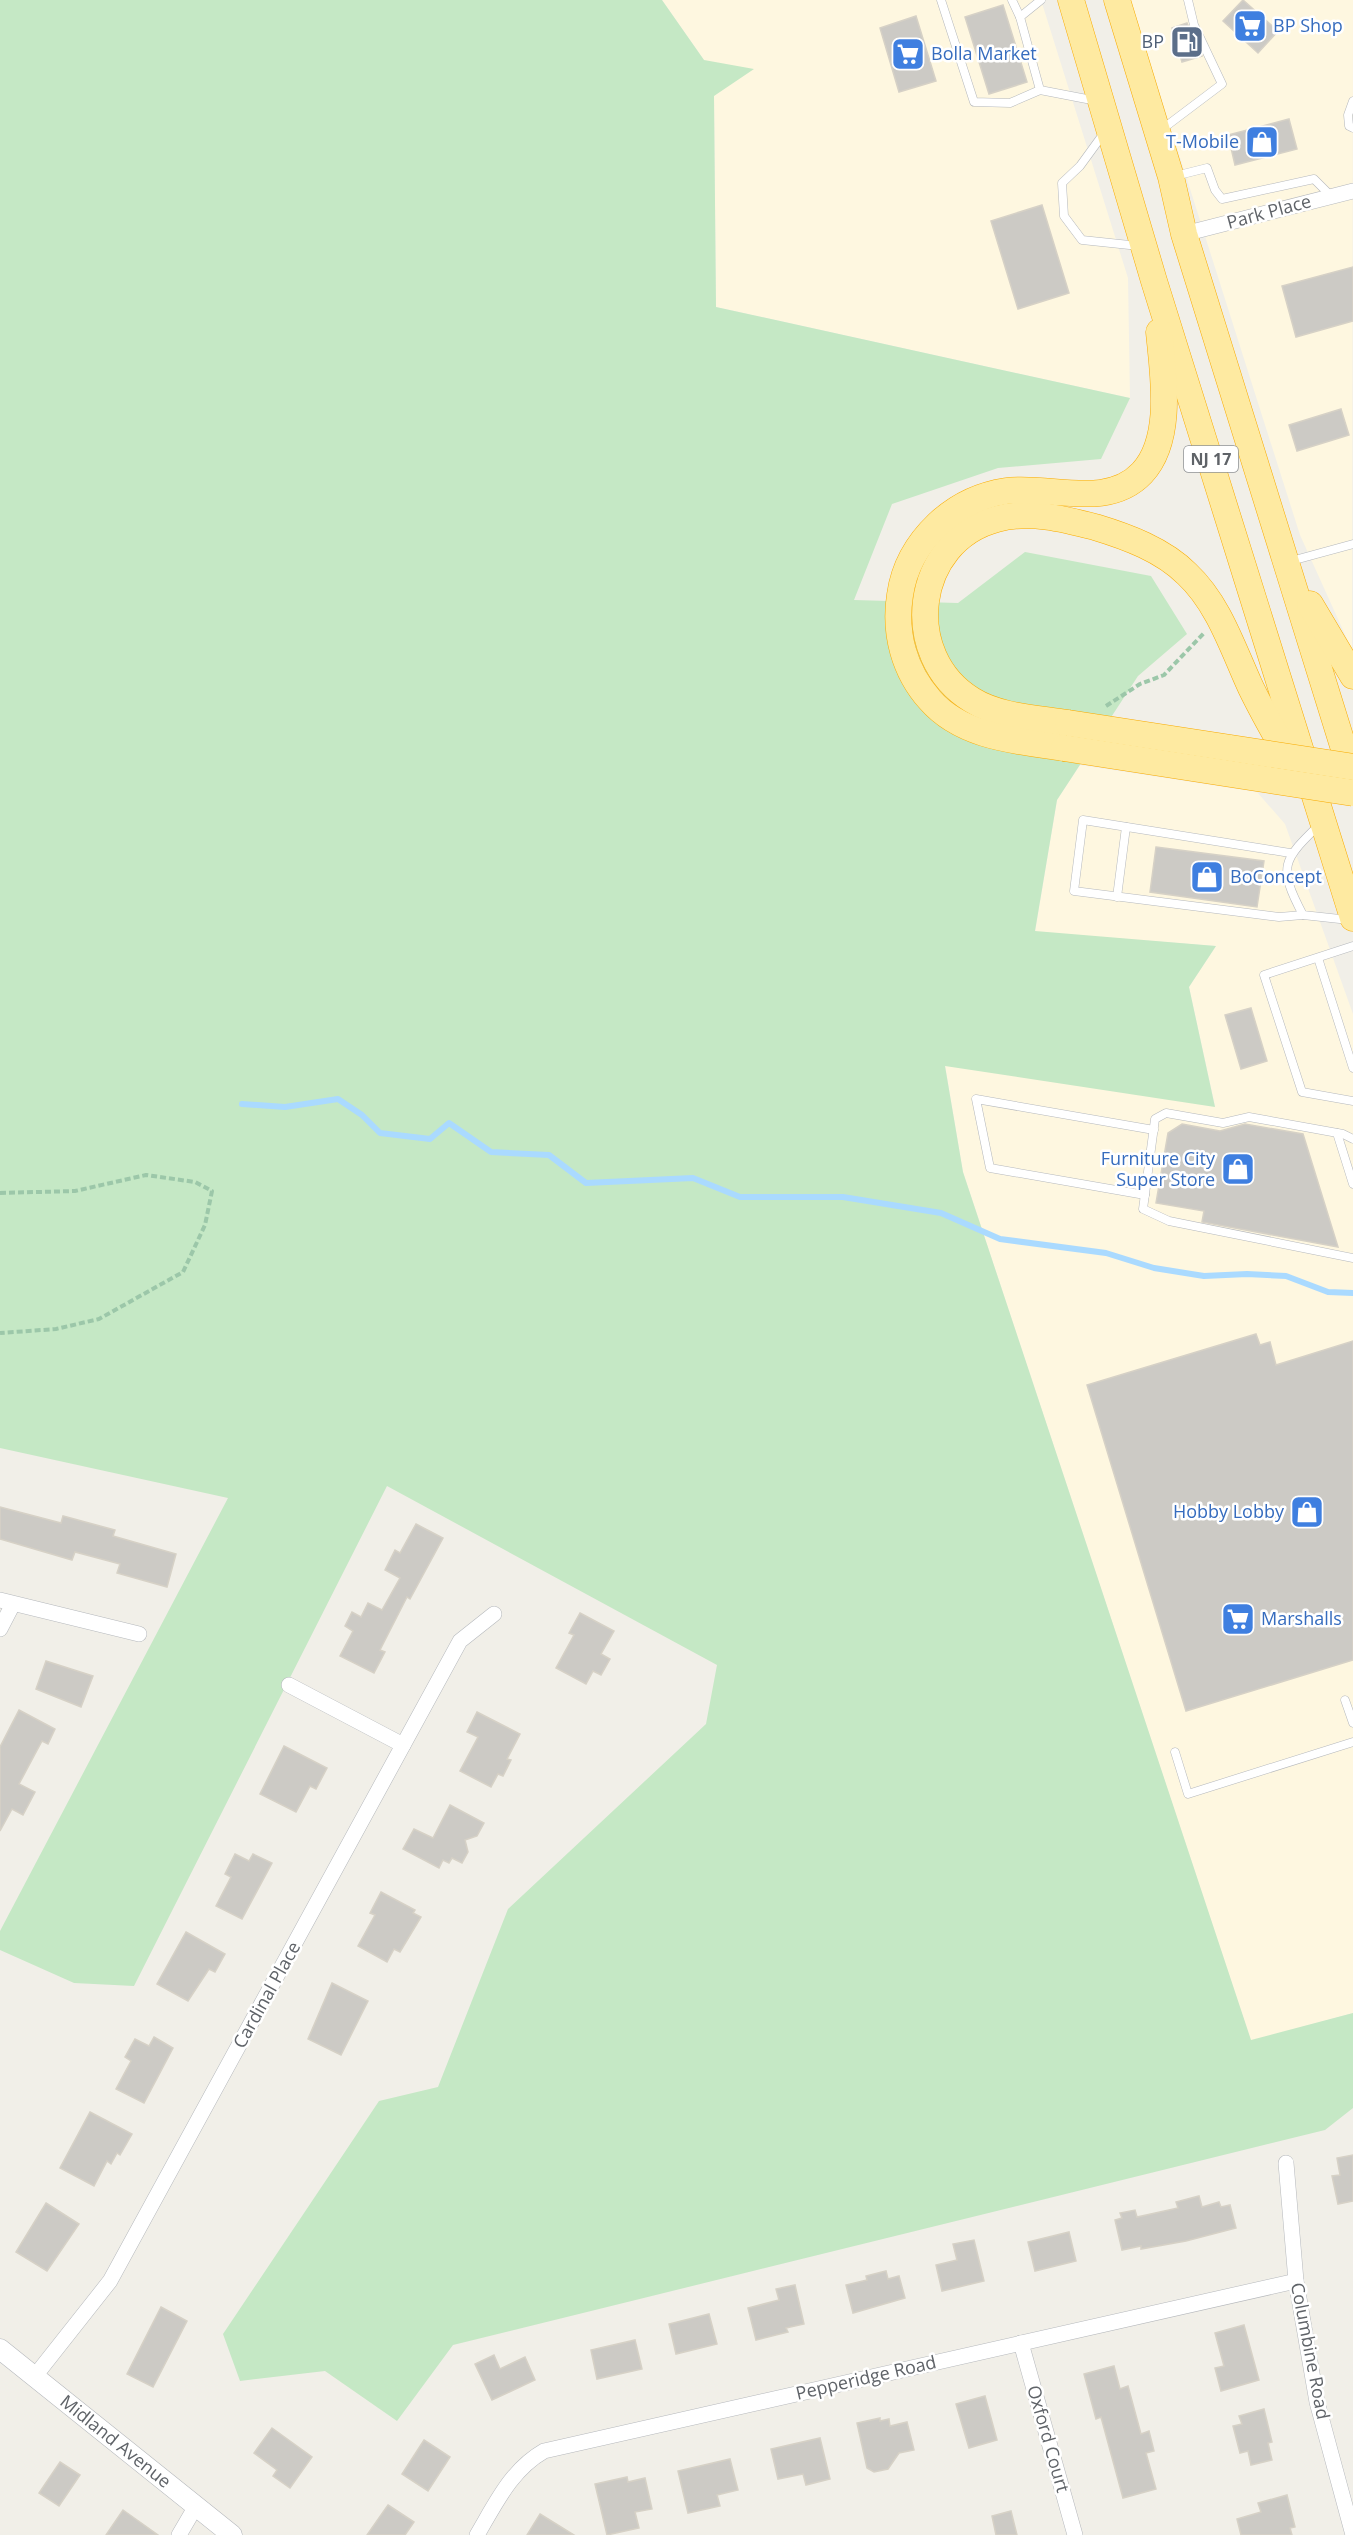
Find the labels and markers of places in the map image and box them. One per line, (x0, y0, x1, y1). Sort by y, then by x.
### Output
supermarket icon: BP Shop (1232, 8, 1268, 44)
place label: BP Shop (1273, 13, 1343, 37)
fuel station icon: BP (1169, 24, 1205, 60)
place label: BP (1142, 29, 1164, 53)
supermarket icon: Bolla Market (890, 36, 926, 72)
place label: Bolla Market (931, 41, 1037, 65)
shop icon: T-Mobile (1244, 124, 1280, 160)
place label: T-Mobile (1166, 129, 1239, 153)
shop icon: BoConcept (1189, 859, 1225, 895)
place label: BoConcept (1230, 864, 1322, 888)
place label: Furniture City Super Store (1101, 1146, 1216, 1191)
shop icon: Furniture City Super Store (1220, 1151, 1256, 1187)
shop icon: Hobby Lobby (1289, 1494, 1325, 1530)
place label: Hobby Lobby (1173, 1499, 1285, 1523)
supermarket icon: Marshalls (1220, 1601, 1256, 1637)
place label: Marshalls (1261, 1606, 1342, 1630)

